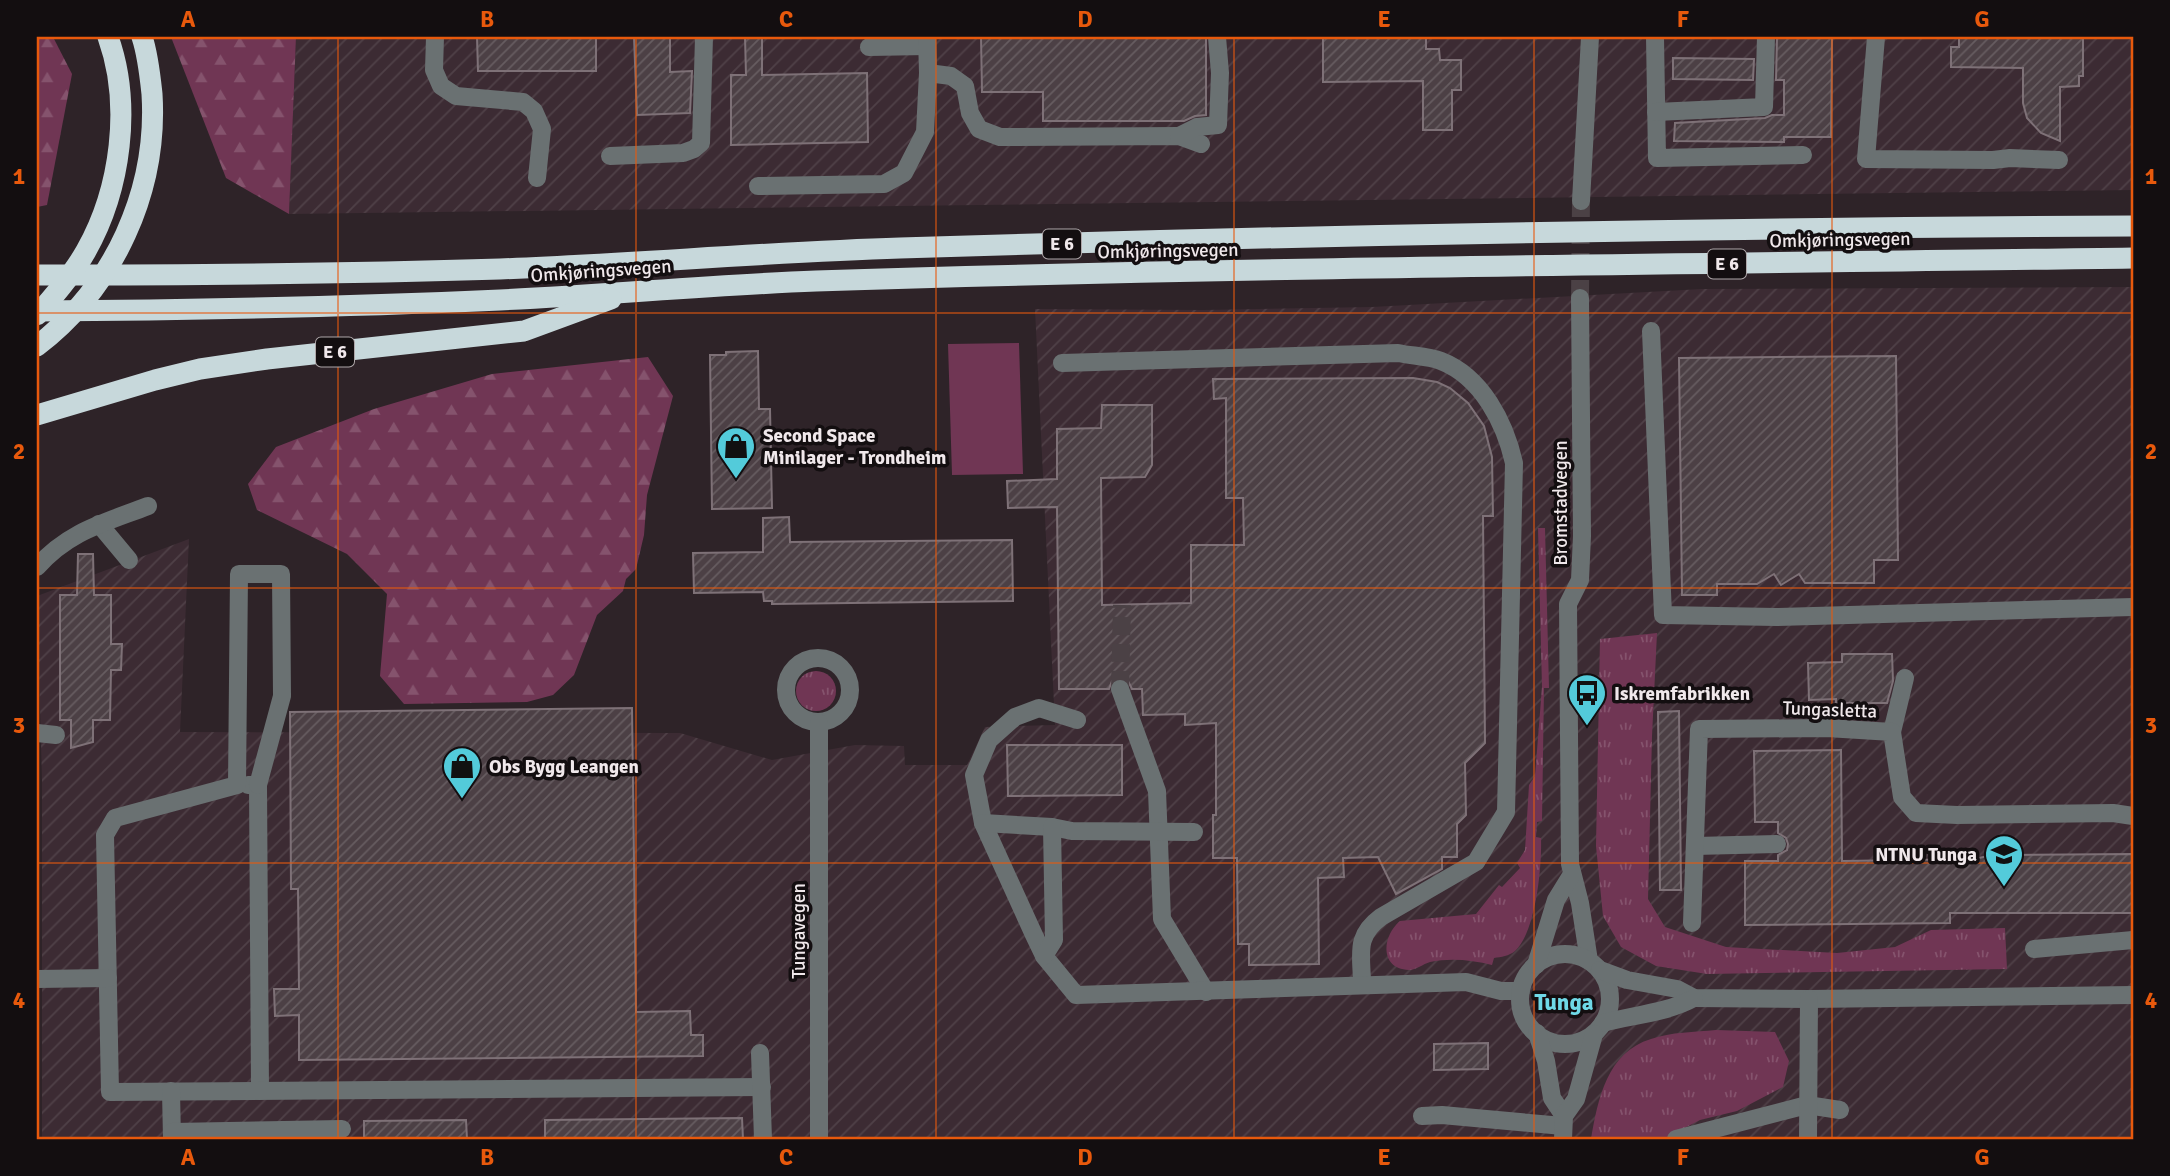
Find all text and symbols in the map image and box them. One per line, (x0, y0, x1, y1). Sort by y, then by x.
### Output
text: A (181, 5, 196, 34)
text: B (480, 5, 494, 34)
text: C (779, 5, 793, 34)
text: D (1077, 5, 1093, 34)
text: E (1377, 5, 1391, 34)
text: F (1677, 5, 1689, 34)
text: G (1974, 5, 1990, 34)
text: 1 (13, 162, 25, 191)
text: 1 (2145, 162, 2157, 191)
street label: Omkjøringsvegen (1769, 227, 1911, 253)
road number: E 6 (1043, 230, 1081, 258)
street label: Omkjøringsvegen (1097, 238, 1239, 264)
road number: E 6 (1708, 250, 1746, 278)
street label: Omkjøringsvegen (530, 254, 672, 288)
road number: E 6 (316, 338, 354, 366)
place label: Second Space Minilager - Trondheim (763, 424, 946, 470)
shop icon: Second Space Minilager - Trondheim (715, 425, 757, 480)
text: 2 (13, 437, 25, 466)
text: 2 (2145, 437, 2157, 466)
street label: Bromstadvegen (1549, 440, 1573, 566)
bus stop icon: Iskremfabrikken (1566, 672, 1608, 727)
place label: Iskremfabrikken (1614, 682, 1750, 706)
street label: Tungasletta (1782, 696, 1878, 724)
text: 3 (13, 711, 25, 740)
text: 3 (2145, 711, 2157, 740)
shop icon: Obs Bygg Leangen (441, 745, 483, 800)
place label: Obs Bygg Leangen (489, 755, 639, 779)
school or university icon: NTNU Tunga (1983, 833, 2025, 888)
place label: NTNU Tunga (1875, 843, 1977, 867)
street label: Tungavegen (787, 883, 811, 979)
text: 4 (13, 986, 25, 1015)
text: 4 (2145, 986, 2157, 1015)
district label: Tunga (1534, 988, 1594, 1017)
text: A (181, 1143, 196, 1172)
text: B (480, 1143, 494, 1172)
text: C (779, 1143, 793, 1172)
text: D (1077, 1143, 1093, 1172)
text: E (1377, 1143, 1391, 1172)
text: F (1677, 1143, 1689, 1172)
text: G (1974, 1143, 1990, 1172)

